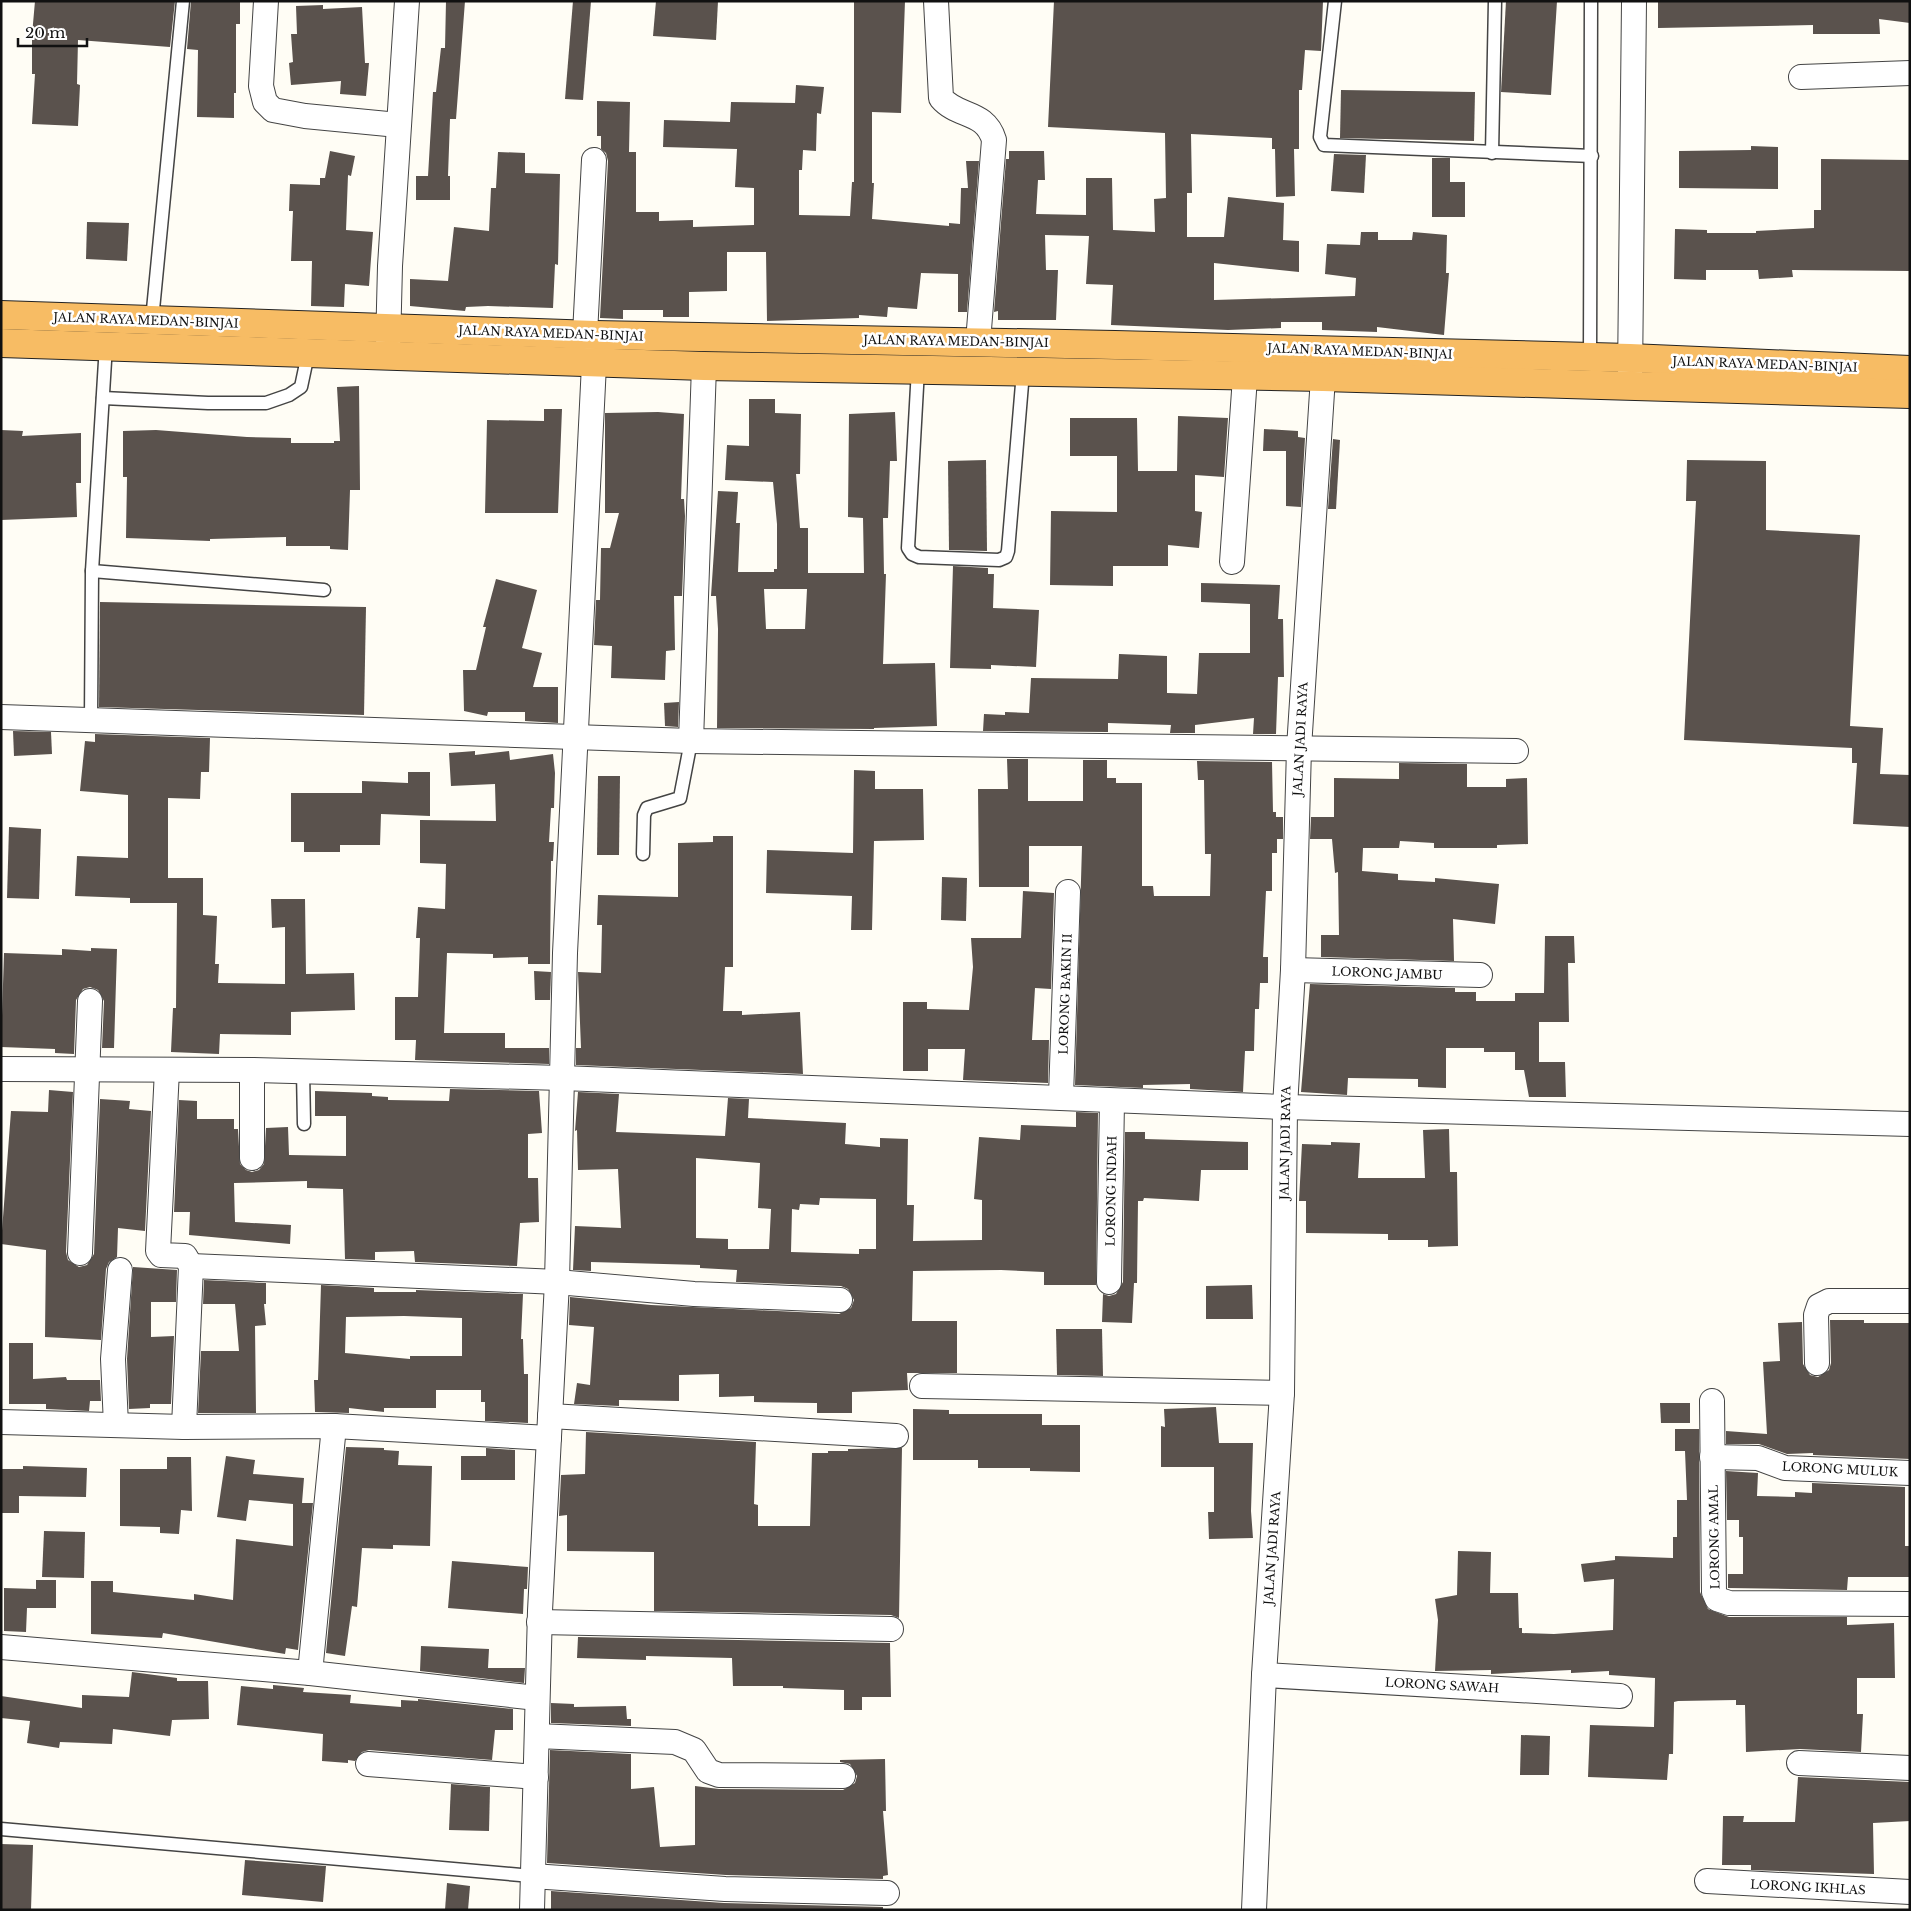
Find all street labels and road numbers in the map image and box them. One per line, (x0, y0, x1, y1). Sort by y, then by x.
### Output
street label: JALAN RAYA MEDAN-BINJAI (51, 309, 239, 331)
street label: JALAN RAYA MEDAN-BINJAI (456, 322, 644, 344)
street label: JALAN RAYA MEDAN-BINJAI (861, 332, 1049, 350)
street label: JALAN RAYA MEDAN-BINJAI (1265, 340, 1453, 362)
street label: JALAN RAYA MEDAN-BINJAI (1670, 353, 1858, 375)
street label: JALAN JADI RAYA (1289, 681, 1311, 798)
street label: LORONG BAKIN II (1055, 933, 1075, 1055)
street label: LORONG JAMBU (1331, 964, 1443, 982)
street label: JALAN JADI RAYA (1276, 1085, 1294, 1202)
street label: LORONG INDAH (1103, 1135, 1119, 1247)
street label: LORONG MULUK (1782, 1458, 1899, 1480)
street label: LORONG AMAL (1706, 1484, 1722, 1589)
street label: JALAN JADI RAYA (1260, 1490, 1284, 1607)
street label: LORONG SAWAH (1385, 1675, 1499, 1695)
street label: LORONG IKHLAS (1750, 1876, 1866, 1898)

